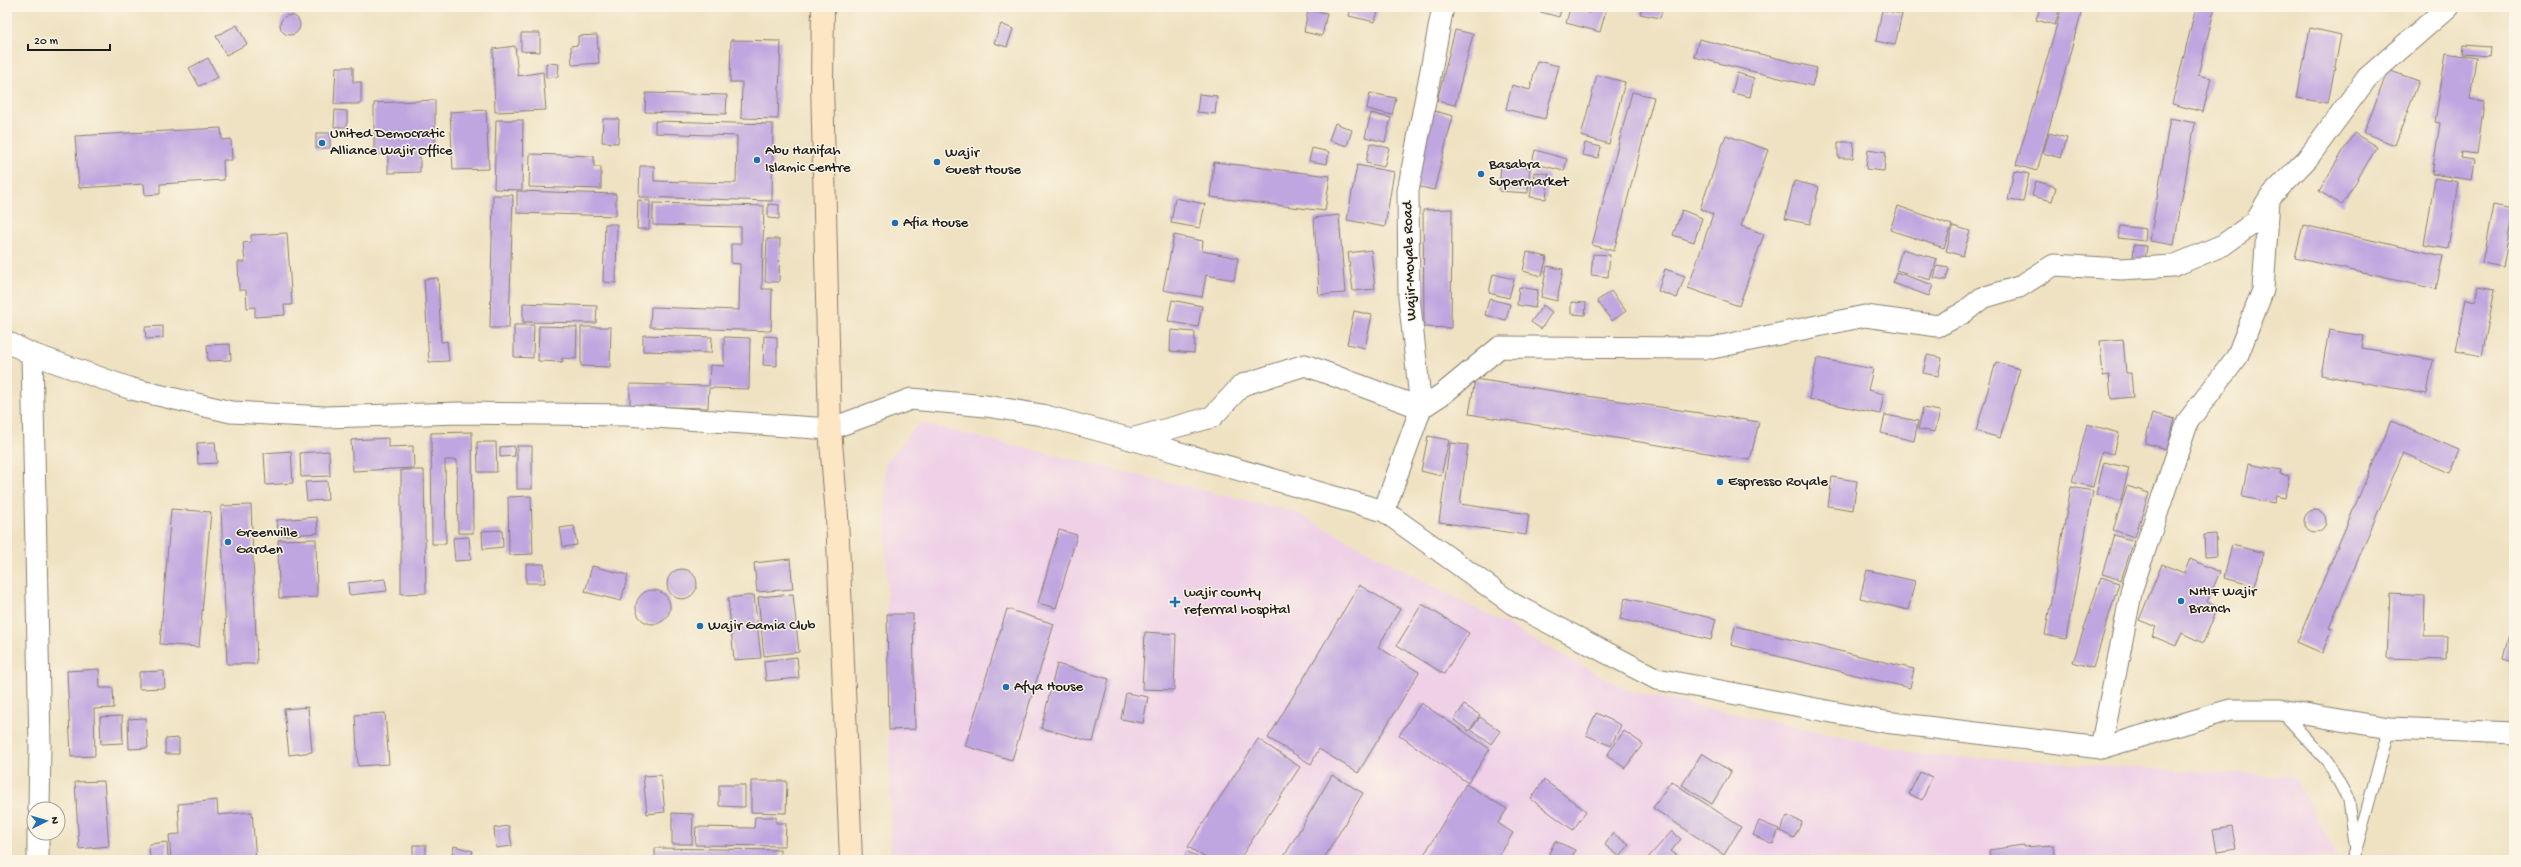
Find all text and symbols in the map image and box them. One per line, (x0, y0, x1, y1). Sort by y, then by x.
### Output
scale bar (28, 26, 110, 52)
text: 20 m (34, 35, 59, 49)
place label: United Democratic Alliance Wajir Office (330, 125, 453, 160)
marker: United Democratic Alliance Wajir Office (317, 138, 327, 148)
place label: Abu Hanifah Islamic Centre (765, 142, 851, 177)
place label: Wajir Guest House (945, 144, 1021, 179)
marker: Abu Hanifah Islamic Centre (752, 155, 762, 165)
place label: Basabra Supermarket (1488, 156, 1570, 191)
marker: Wajir Guest House (932, 157, 942, 167)
marker: Basabra Supermarket (1476, 169, 1486, 179)
street label: Wajir-Moyale Road (1399, 200, 1421, 321)
place label: Afia House (903, 214, 968, 232)
marker: Afia House (890, 218, 900, 228)
place label: Espresso Royale (1728, 473, 1828, 491)
marker: Espresso Royale (1715, 477, 1725, 487)
place label: Greenville Garden (236, 524, 298, 559)
marker: Greenville Garden (223, 537, 233, 547)
place label: NHIF Wajir Branch (2188, 583, 2258, 618)
place label: wajir county referrral hospital (1184, 584, 1290, 619)
marker: wajir county referrral hospital (1169, 596, 1181, 608)
marker: NHIF Wajir Branch (2176, 596, 2186, 606)
place label: Wajir Gamia Club (708, 617, 816, 635)
marker: Wajir Gamia Club (695, 621, 705, 631)
place label: Afya House (1014, 678, 1084, 696)
marker: Afya House (1001, 682, 1011, 692)
north arrow (26, 801, 66, 841)
text: N (48, 816, 60, 824)

